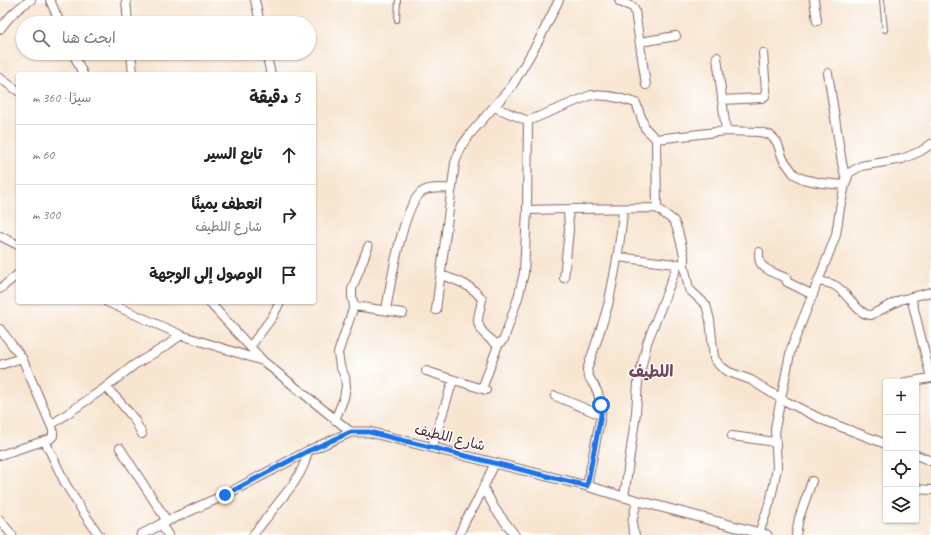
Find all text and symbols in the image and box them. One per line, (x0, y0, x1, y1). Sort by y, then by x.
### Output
search box (16, 16, 316, 60)
icon: search (30, 27, 52, 49)
text: ابحث هنا (62, 29, 116, 48)
text: 5 دقيقة (249, 87, 300, 108)
text: سيرًا · 360 m (32, 90, 91, 106)
icon: ahead (278, 144, 300, 166)
text: تابع السير (205, 145, 262, 164)
text: 60 m (32, 147, 54, 163)
text: انعطف يمينًا (191, 195, 262, 214)
icon: right (278, 204, 300, 226)
text: 300 m (32, 207, 60, 223)
text: شارع اللطيف (195, 219, 262, 235)
icon: arrive (278, 264, 300, 286)
text: الوصول إلى الوجهة (149, 265, 262, 284)
district label: اللطيف (629, 362, 673, 382)
map controls (883, 379, 919, 523)
button: + (883, 379, 919, 415)
route start (592, 396, 610, 414)
button: − (883, 415, 919, 451)
street label: شارع اللطيف (413, 421, 487, 455)
button: locate (883, 451, 919, 487)
route end (216, 486, 234, 504)
button: layers (883, 487, 919, 523)

